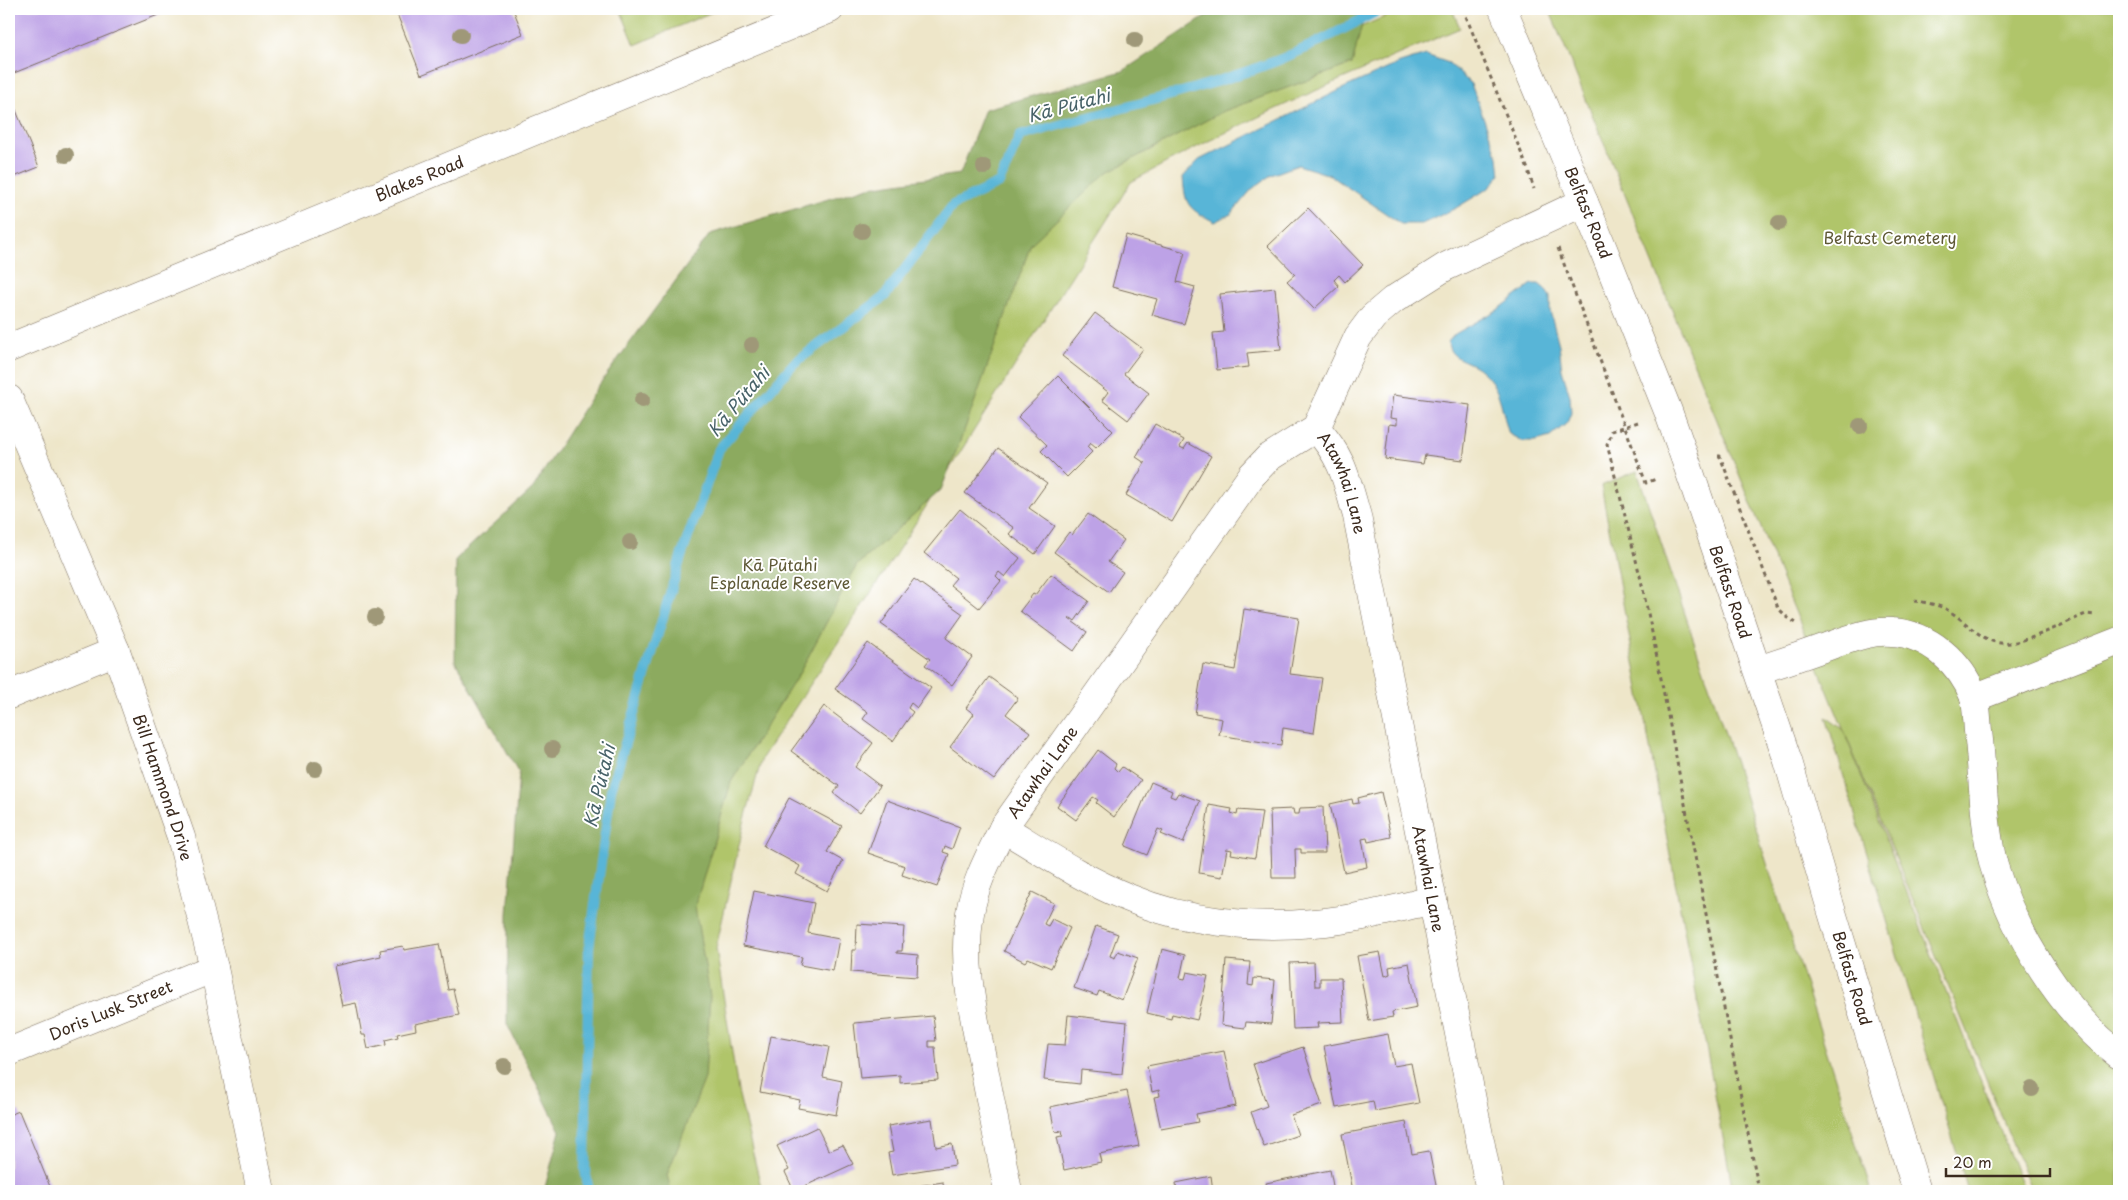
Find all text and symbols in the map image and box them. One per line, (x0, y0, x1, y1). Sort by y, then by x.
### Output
water label: Kā Pūtahi (1024, 80, 1116, 129)
street label: Blakes Road (371, 149, 467, 207)
street label: Belfast Road (1559, 163, 1619, 262)
park label: Belfast Cemetery (1823, 225, 1957, 249)
water label: Kā Pūtahi (700, 358, 777, 442)
street label: Atawhai Lane (1313, 426, 1373, 536)
street label: Belfast Road (1704, 542, 1759, 642)
park label: Kā Pūtahi Esplanade Reserve (710, 552, 850, 594)
street label: Bill Hammond Drive (128, 710, 199, 863)
street label: Atawhai Lane (1001, 720, 1083, 823)
water label: Kā Pūtahi (576, 739, 622, 830)
street label: Atawhai Lane (1407, 823, 1452, 934)
street label: Belfast Road (1827, 928, 1879, 1028)
street label: Doris Lusk Street (45, 973, 176, 1045)
scale bar (1946, 1145, 2049, 1177)
text: 20 m (1953, 1150, 1992, 1173)

